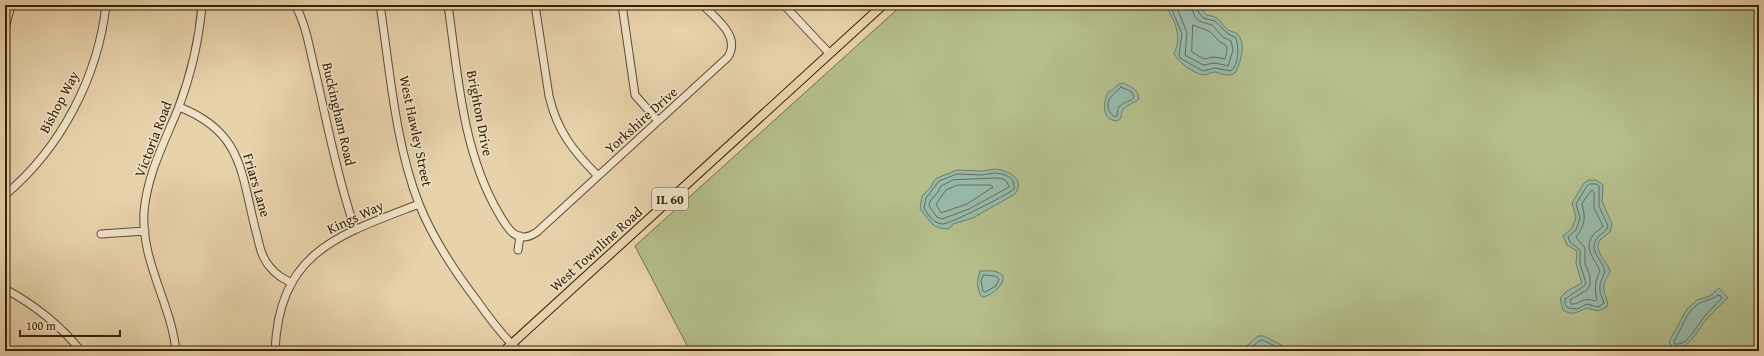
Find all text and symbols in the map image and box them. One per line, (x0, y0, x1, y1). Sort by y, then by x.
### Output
street label: Buckingham Road (317, 60, 361, 168)
street label: Bishop Way (34, 67, 84, 137)
street label: Brighton Drive (462, 68, 498, 158)
street label: West Hawley Street (394, 74, 438, 188)
street label: Yorkshire Drive (600, 82, 682, 158)
street label: Victoria Road (129, 98, 177, 180)
street label: Friars Lane (238, 151, 276, 220)
road number: IL 60 (652, 188, 688, 210)
street label: Kings Way (323, 195, 387, 239)
street label: West Townline Road (545, 202, 647, 296)
scale bar (20, 312, 120, 338)
text: 100 m (26, 317, 56, 334)

